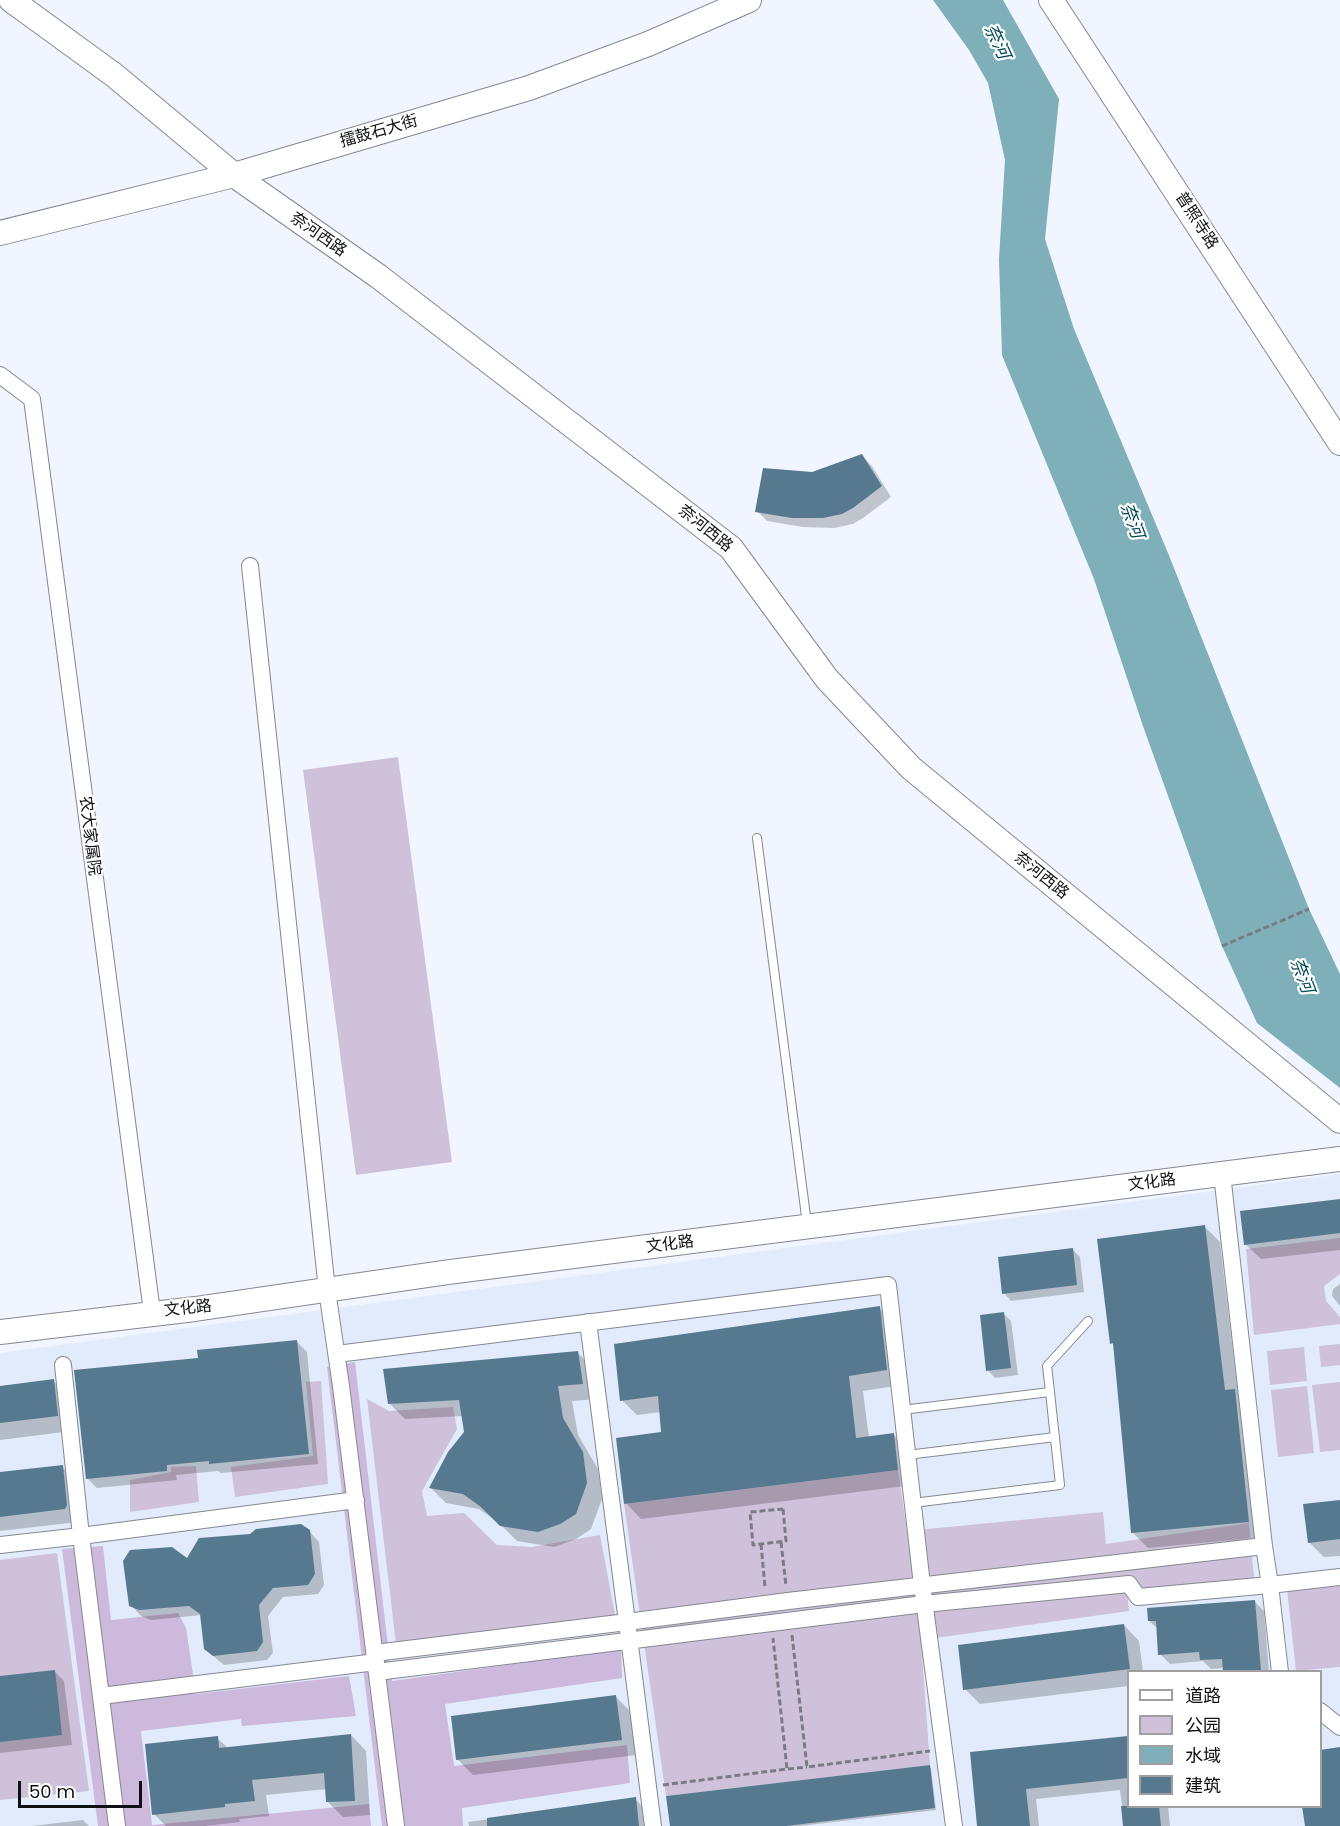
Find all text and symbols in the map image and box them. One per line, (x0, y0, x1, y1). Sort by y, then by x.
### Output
water label: 奈河 (979, 21, 1013, 63)
street label: 擂鼓石大街 (338, 112, 420, 152)
street label: 普照寺路 (1171, 189, 1221, 253)
street label: 奈河西路 (286, 209, 350, 261)
water label: 奈河 (1115, 500, 1147, 542)
street label: 奈河西路 (674, 501, 736, 557)
street label: 农大家属院 (75, 795, 103, 877)
street label: 奈河西路 (1010, 848, 1072, 904)
water label: 奈河 (1284, 955, 1318, 997)
street label: 文化路 (1127, 1171, 1177, 1195)
street label: 文化路 (645, 1233, 695, 1257)
street label: 文化路 (163, 1297, 213, 1321)
legend (1127, 1670, 1322, 1808)
text: 道路 (1185, 1683, 1221, 1708)
text: 公园 (1185, 1713, 1221, 1738)
text: 水域 (1185, 1743, 1221, 1768)
scale bar (21, 1769, 146, 1807)
text: 建筑 (1185, 1773, 1221, 1798)
text: 50 m (29, 1779, 75, 1804)

